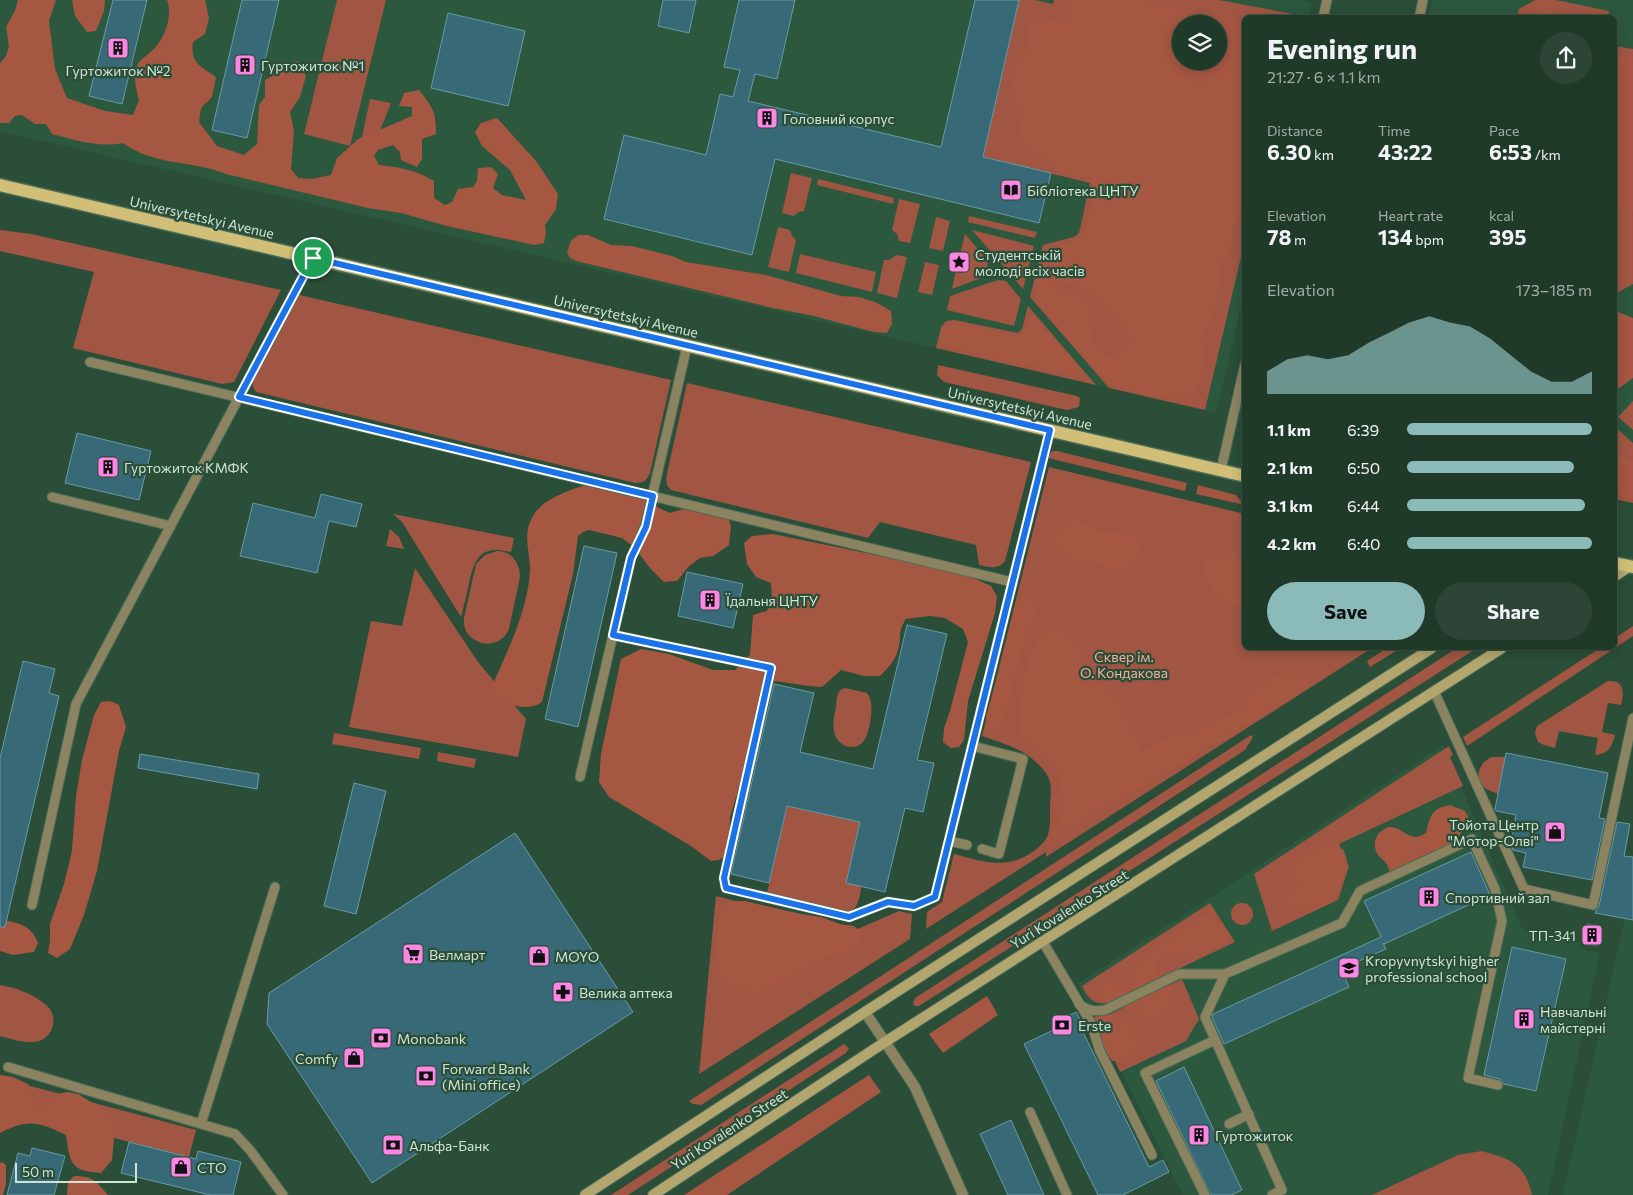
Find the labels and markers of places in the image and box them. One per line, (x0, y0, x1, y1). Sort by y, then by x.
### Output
building icon: Гуртожиток №2 (106, 36, 130, 60)
building icon: Гуртожиток №1 (233, 53, 257, 77)
place label: Гуртожиток №1 (261, 57, 364, 74)
place label: Гуртожиток №2 (65, 62, 171, 79)
building icon: Головний корпус (755, 106, 779, 130)
place label: Головний корпус (783, 110, 894, 127)
library icon: Бібліотека ЦНТУ (999, 178, 1023, 202)
place label: Бібліотека ЦНТУ (1027, 182, 1139, 199)
pin (292, 237, 334, 279)
place label: Студентській молоді всіх часів (975, 246, 1085, 279)
place icon: Студентській молоді всіх часів (947, 250, 971, 274)
building icon: Гуртожиток КМФК (96, 455, 120, 479)
place label: Гуртожиток КМФК (124, 459, 249, 476)
building icon: Їдальня ЦНТУ (698, 588, 722, 612)
place label: Їдальня ЦНТУ (725, 592, 819, 609)
place label: Тойота Центр "Мотор-Олві" (1448, 816, 1539, 849)
shop icon: Тойота Центр "Мотор-Олві" (1543, 820, 1567, 844)
building icon: Спортивний зал (1417, 885, 1441, 909)
place label: Спортивний зал (1445, 889, 1550, 906)
building icon: ТП-341 (1580, 923, 1604, 947)
place label: ТП-341 (1529, 927, 1576, 944)
supermarket icon: Велмарт (401, 942, 425, 966)
shop icon: MOYO (527, 944, 551, 968)
place label: Велмарт (429, 946, 486, 963)
place label: MOYO (555, 948, 599, 965)
place label: Kropyvnytskyi higher professional school (1365, 952, 1500, 985)
school or university icon: Kropyvnytskyi higher professional school (1337, 956, 1361, 980)
pharmacy icon: Велика аптека (551, 980, 575, 1004)
place label: Велика аптека (579, 984, 673, 1001)
place label: Навчальні майстерні (1540, 1003, 1607, 1036)
building icon: Навчальні майстерні (1512, 1007, 1536, 1031)
bank icon: Erste (1050, 1013, 1074, 1037)
place label: Erste (1078, 1017, 1111, 1034)
bank icon: Monobank (369, 1026, 393, 1050)
place label: Monobank (397, 1030, 467, 1047)
shop icon: Comfy (342, 1046, 366, 1070)
place label: Comfy (295, 1050, 338, 1067)
place label: Forward Bank (Mini office) (442, 1060, 531, 1093)
bank icon: Forward Bank (Mini office) (414, 1064, 438, 1088)
building icon: Гуртожиток (1187, 1123, 1211, 1147)
place label: Гуртожиток (1215, 1127, 1294, 1144)
bank icon: Альфа-Банк (381, 1133, 405, 1157)
place label: Альфа-Банк (409, 1137, 490, 1154)
shop icon: СТО (169, 1155, 193, 1179)
place label: СТО (197, 1159, 227, 1176)

